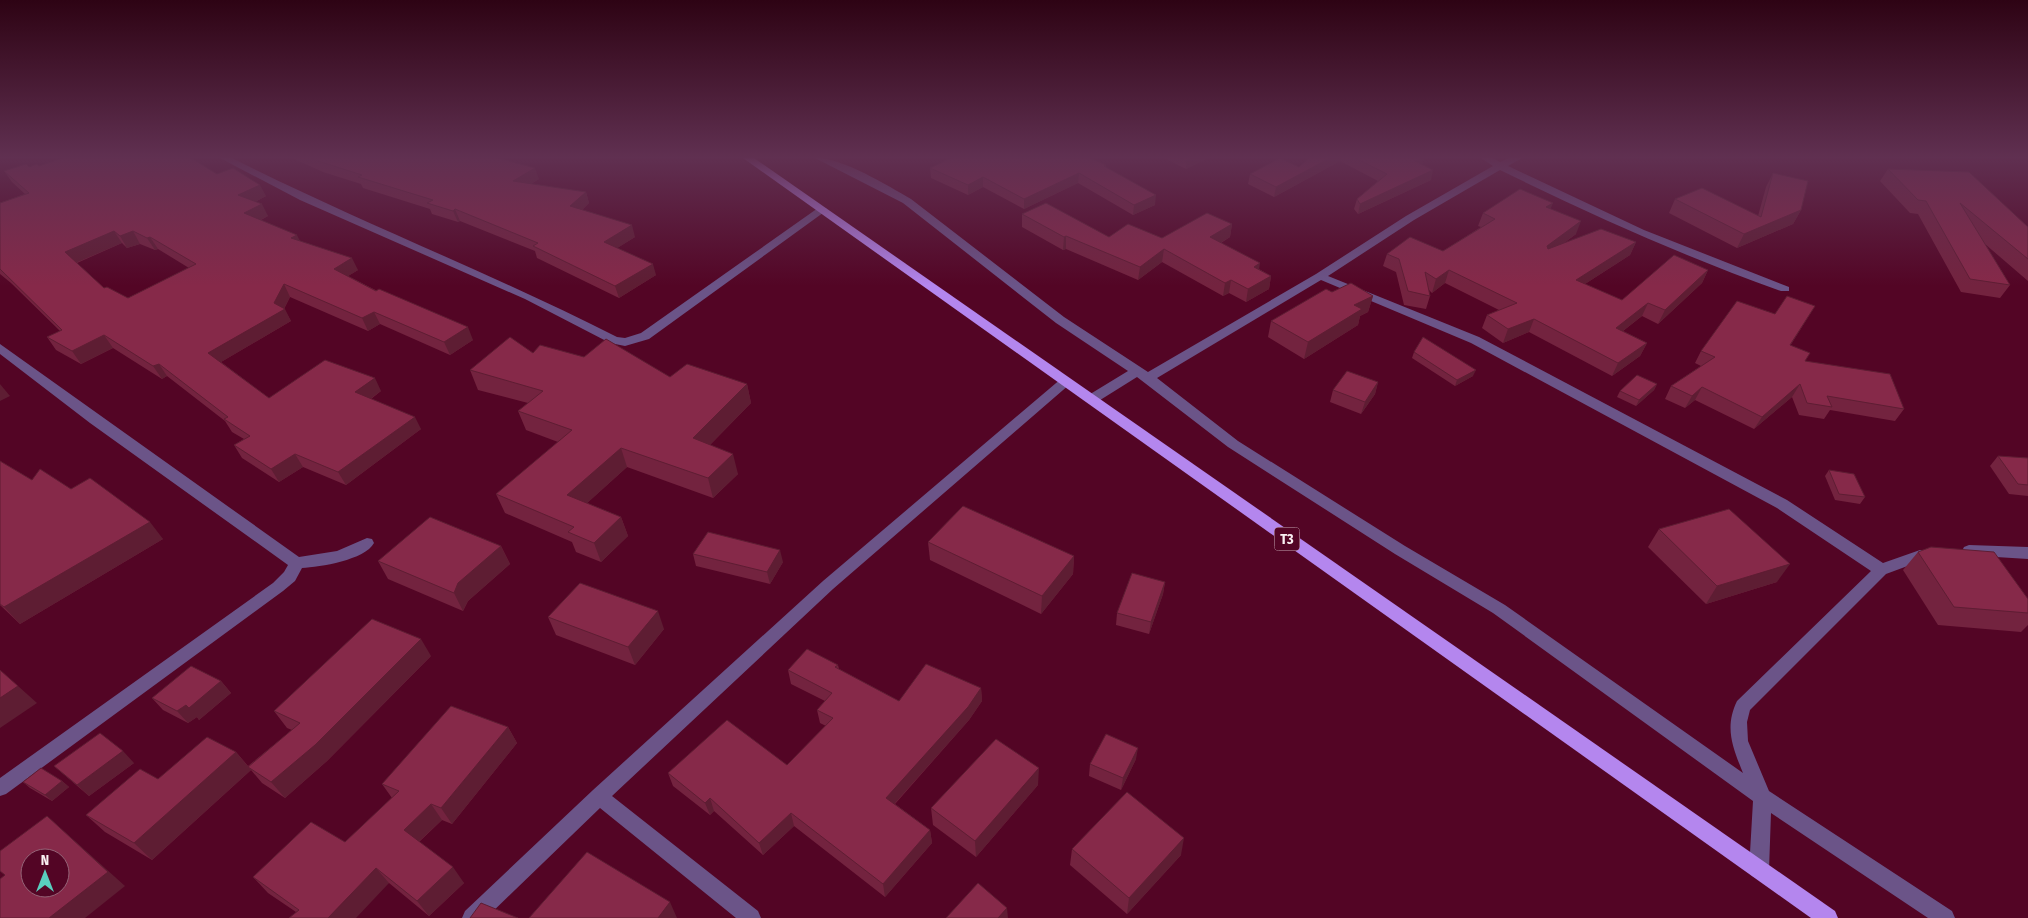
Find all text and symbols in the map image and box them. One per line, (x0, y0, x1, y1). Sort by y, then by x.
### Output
road number: T3 (1274, 528, 1300, 550)
north arrow (20, 848, 70, 898)
text: N (41, 852, 49, 869)

